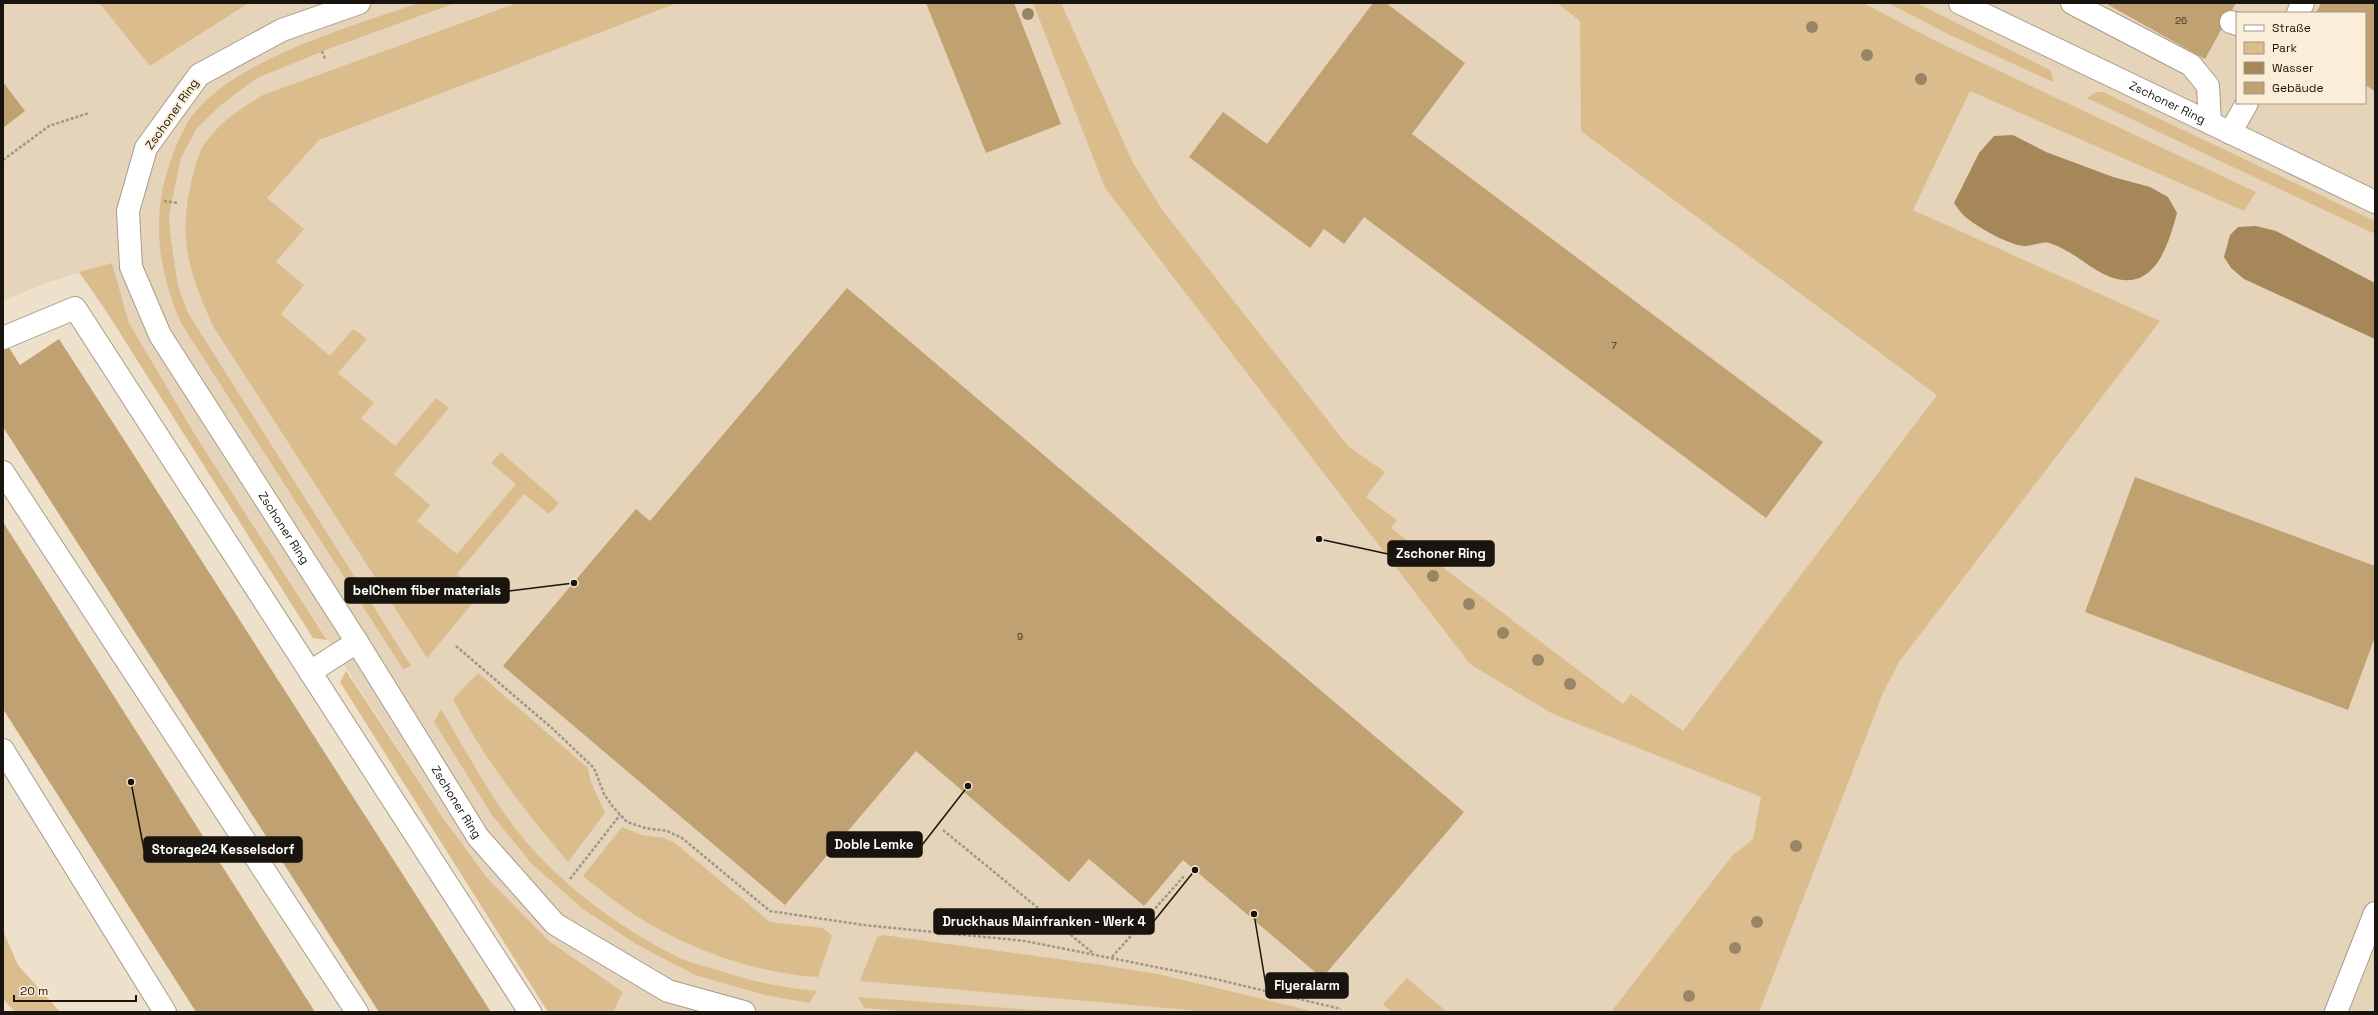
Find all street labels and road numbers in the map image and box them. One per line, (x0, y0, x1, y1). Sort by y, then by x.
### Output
street label: Zschoner Ring (142, 75, 202, 153)
street label: Zschoner Ring (2127, 77, 2208, 128)
street label: Zschoner Ring (255, 489, 313, 567)
street label: Zschoner Ring (428, 763, 485, 842)

